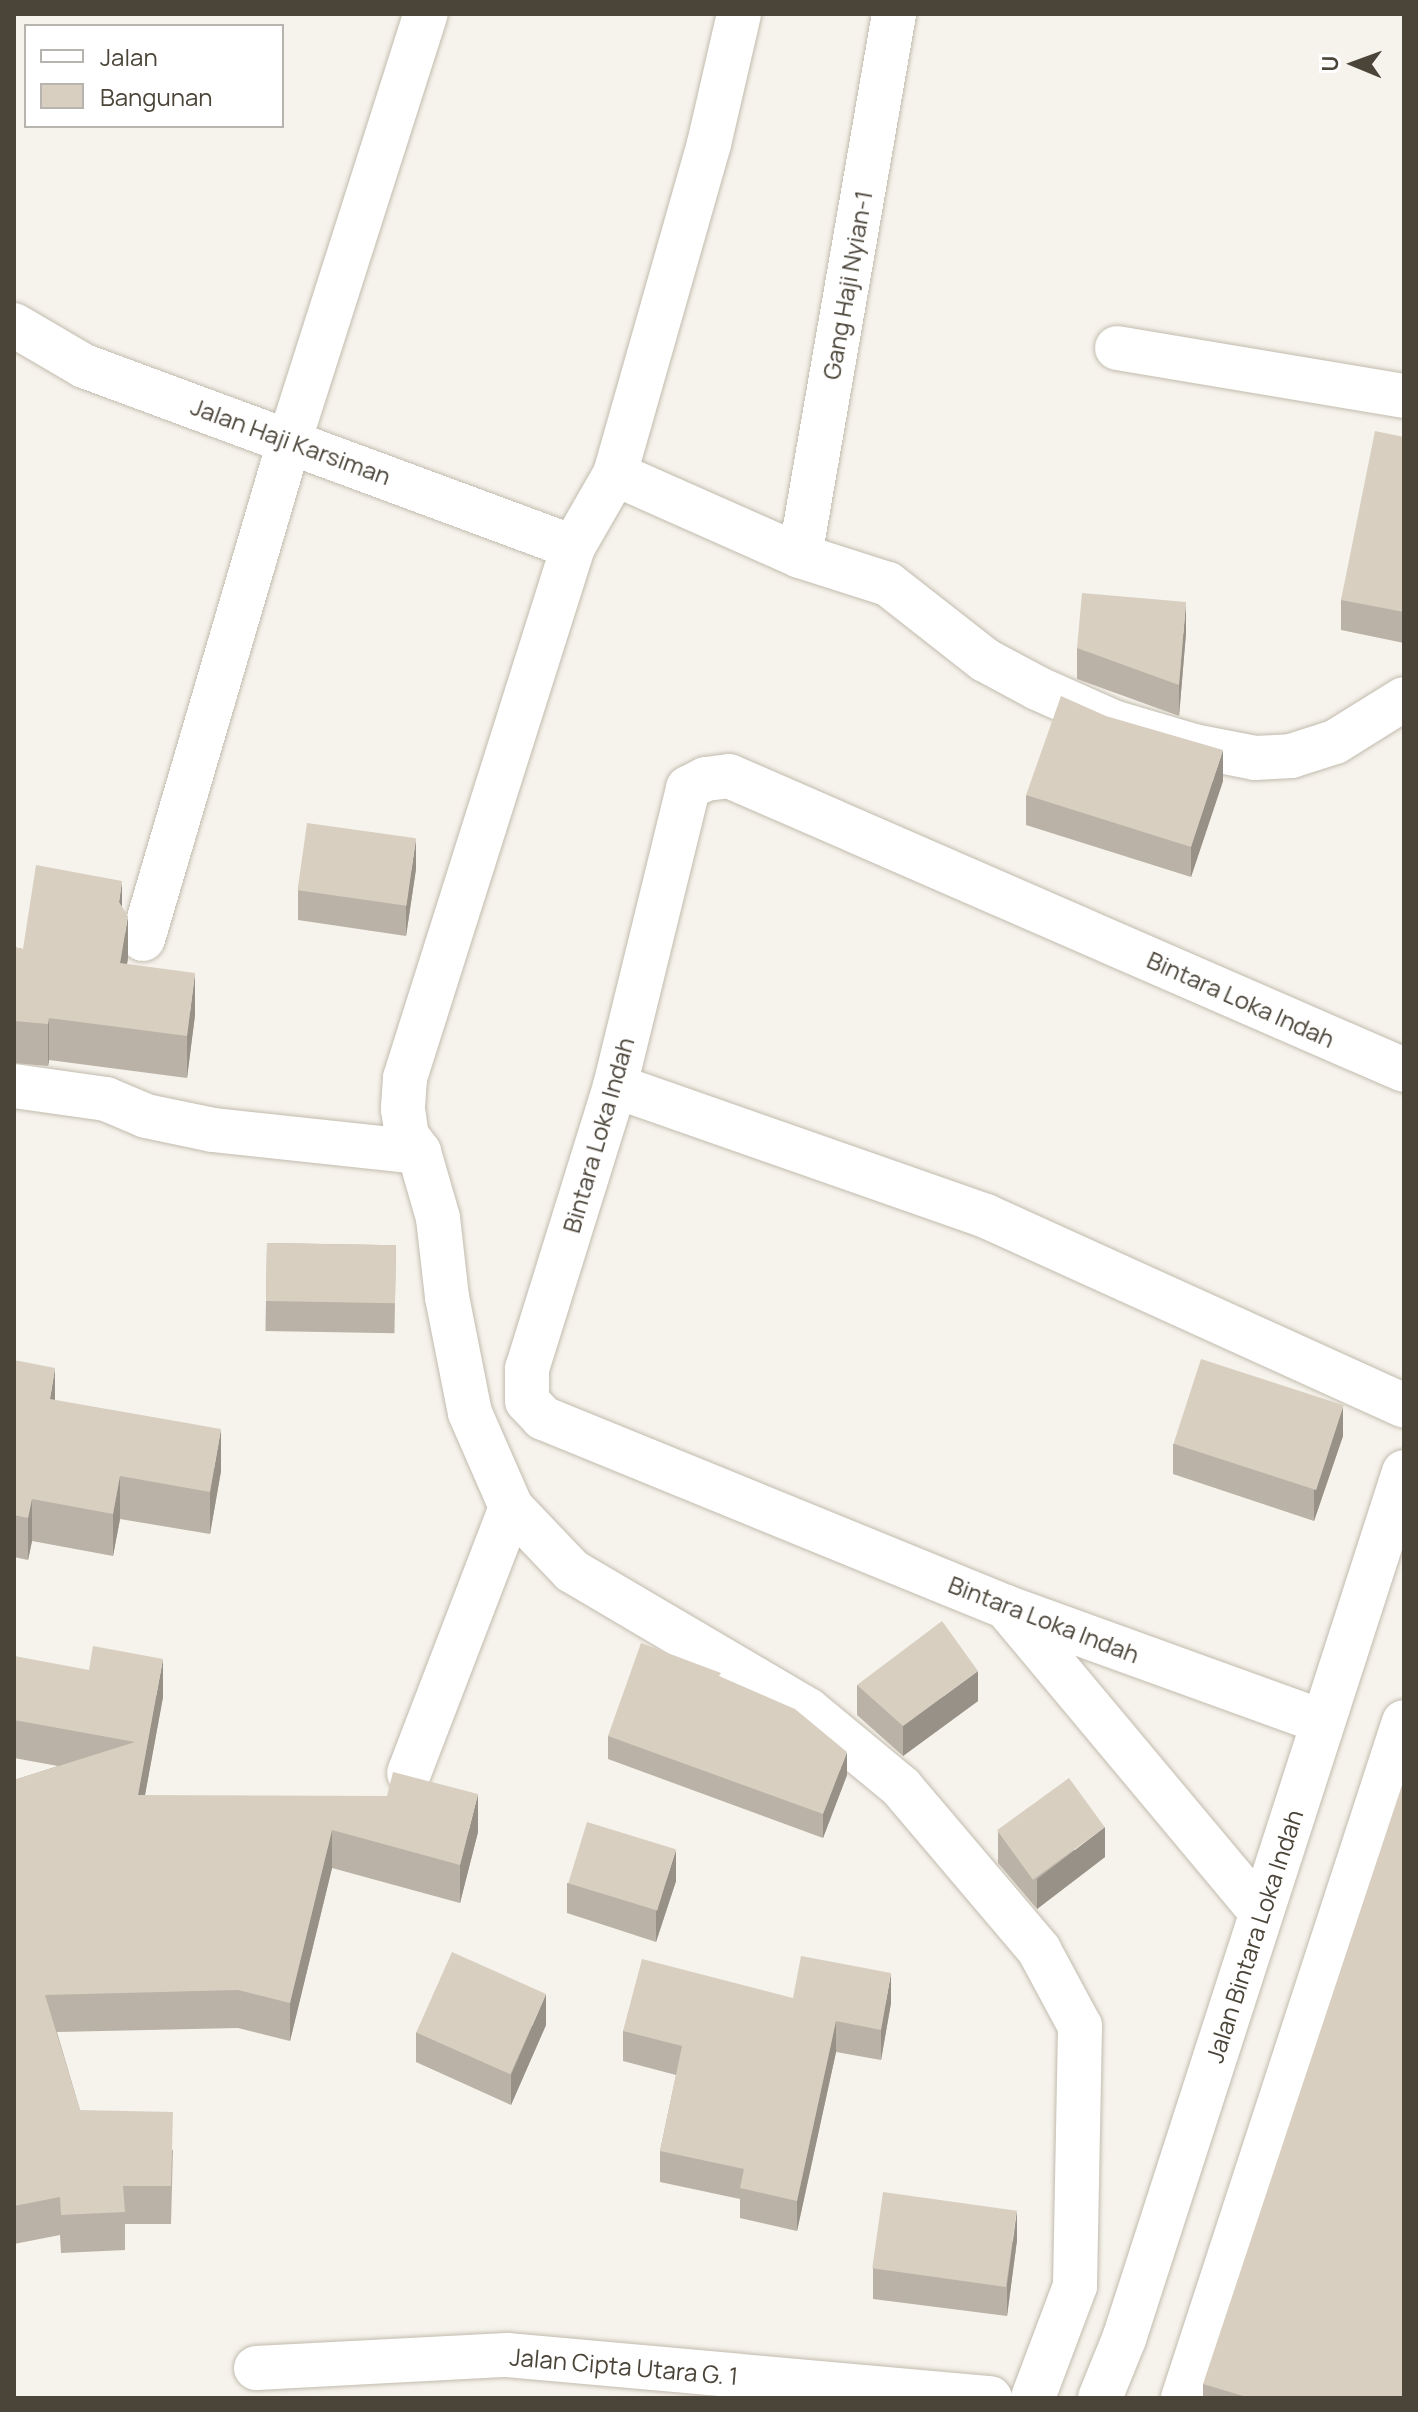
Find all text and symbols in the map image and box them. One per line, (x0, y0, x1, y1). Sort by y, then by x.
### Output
legend (24, 24, 284, 128)
north arrow (1314, 24, 1394, 104)
text: Jalan (100, 40, 158, 73)
text: U (1315, 55, 1345, 72)
text: Bangunan (100, 80, 213, 113)
street label: Gang Haji Nyian-1 (816, 188, 878, 382)
street label: Jalan Haji Karsiman (187, 391, 395, 491)
street label: Bintara Loka Indah (1143, 945, 1339, 1053)
street label: Bintara Loka Indah (556, 1034, 640, 1236)
street label: Bintara Loka Indah (945, 1569, 1143, 1669)
street label: Jalan Bintara Loka Indah (1199, 1806, 1309, 2066)
street label: Jalan Cipta Utara G. 1 (509, 2342, 739, 2390)

